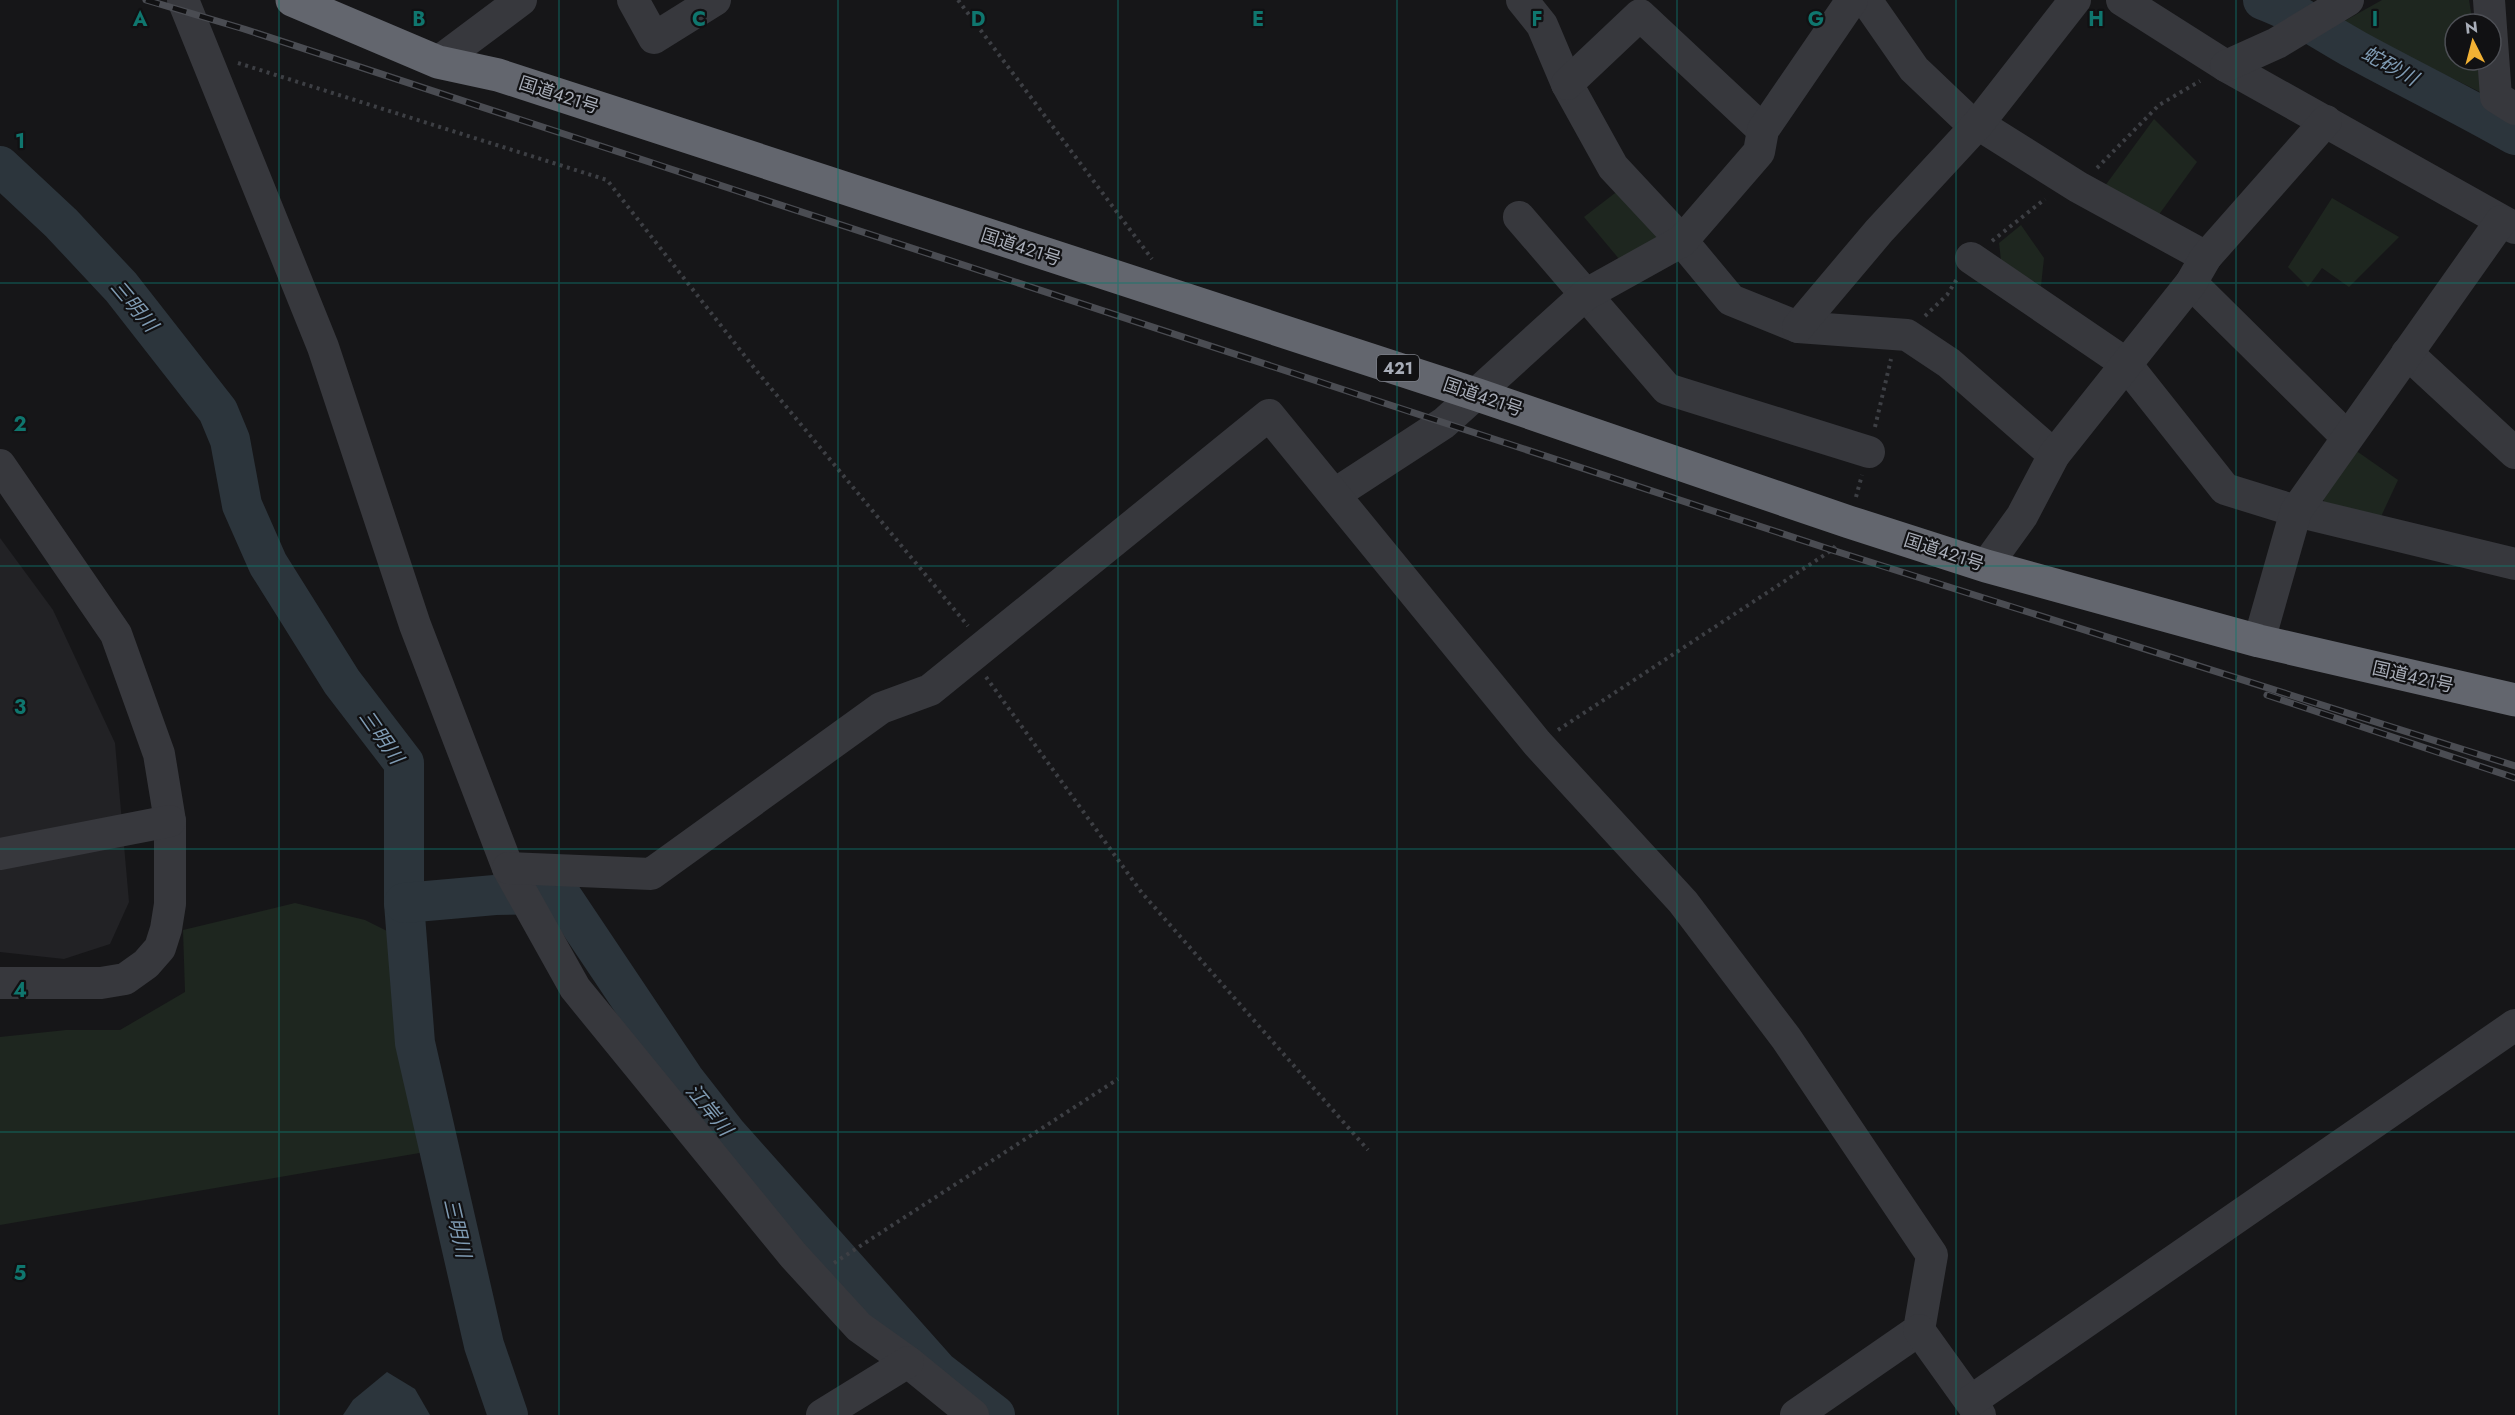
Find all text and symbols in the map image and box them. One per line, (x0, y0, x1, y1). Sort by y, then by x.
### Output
text: A (132, 5, 148, 34)
text: B (412, 5, 426, 34)
text: C (692, 5, 706, 34)
text: D (971, 5, 985, 34)
text: E (1252, 5, 1264, 34)
text: F (1531, 5, 1543, 34)
text: G (1808, 5, 1824, 34)
text: H (2088, 5, 2104, 34)
text: I (2372, 5, 2378, 34)
north arrow (2443, 12, 2503, 72)
text: N (2464, 15, 2479, 40)
water label: 蛇砂川 (2357, 39, 2425, 94)
street label: 国道421号 (516, 70, 602, 120)
text: 1 (15, 127, 25, 156)
street label: 国道421号 (978, 222, 1064, 272)
water label: 三明川 (104, 274, 166, 340)
road number: 421 (1377, 355, 1419, 381)
street label: 国道421号 (1440, 371, 1526, 423)
text: 2 (13, 410, 27, 439)
street label: 国道421号 (1901, 527, 1987, 577)
street label: 国道421号 (2370, 655, 2456, 699)
text: 3 (14, 693, 26, 722)
water label: 三明川 (352, 704, 411, 772)
text: 4 (13, 976, 27, 1005)
water label: 江岸川 (679, 1078, 740, 1144)
water label: 三明川 (436, 1196, 478, 1262)
text: 5 (14, 1259, 27, 1288)

